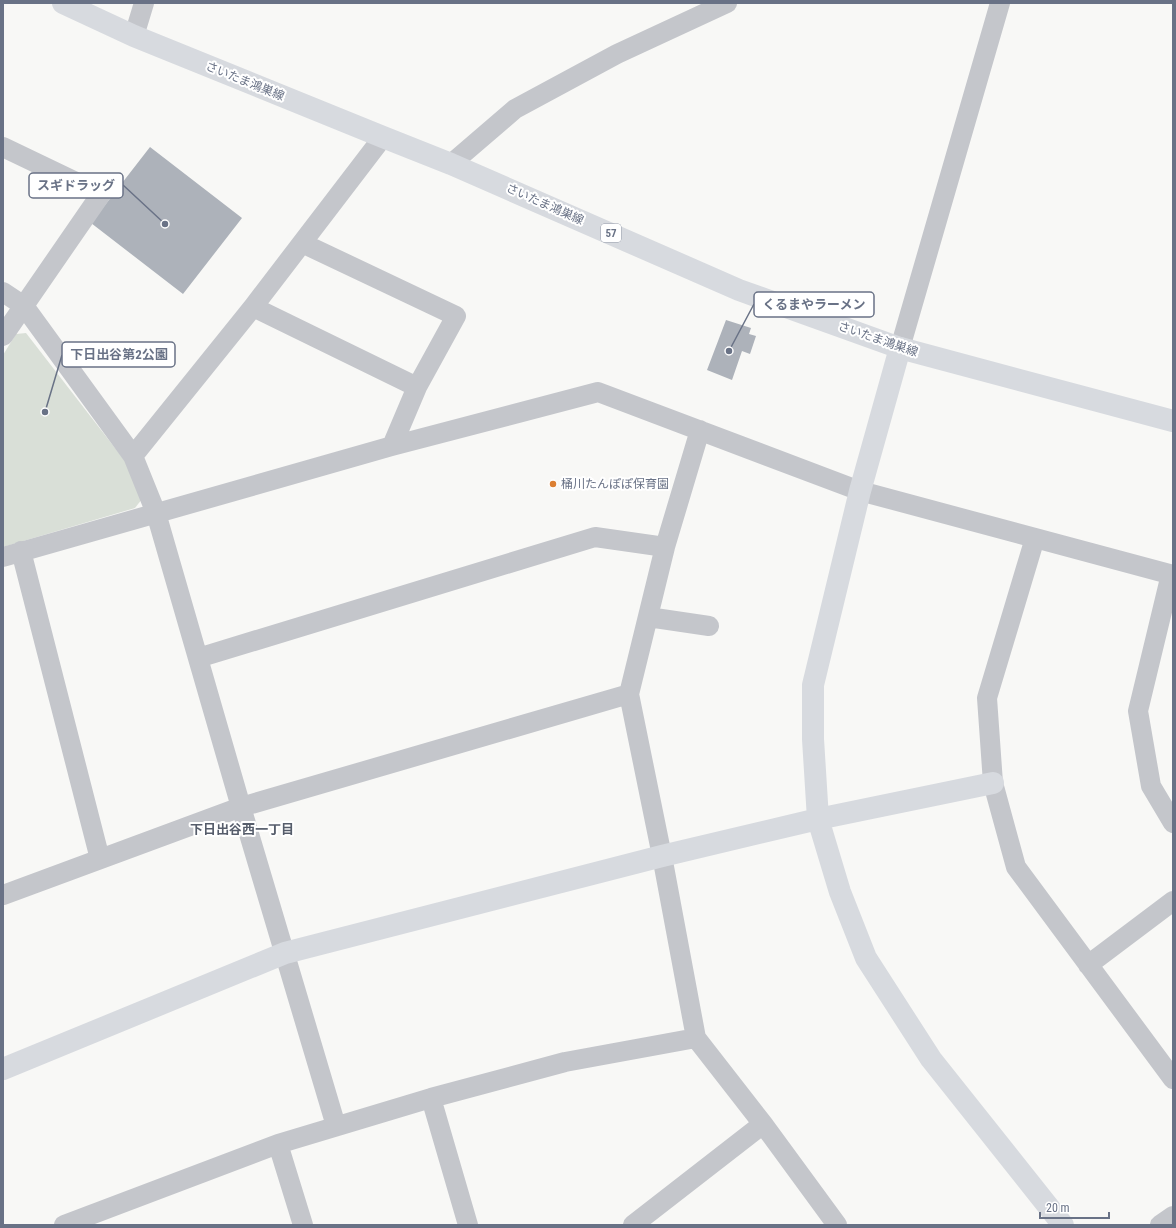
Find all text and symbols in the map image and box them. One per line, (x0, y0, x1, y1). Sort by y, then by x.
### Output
street label: さいたま鴻巣線 (204, 59, 286, 103)
callout: スギドラッグ (29, 173, 123, 198)
text: スギドラッグ (37, 178, 115, 193)
street label: さいたま鴻巣線 (504, 181, 586, 227)
road number: 57 (601, 224, 621, 242)
callout: くるまやラーメン (754, 292, 874, 317)
text: くるまやラーメン (762, 297, 866, 312)
street label: さいたま鴻巣線 (836, 319, 920, 359)
callout: 下日出谷第2公園 (62, 342, 175, 367)
text: 下日出谷第2公園 (70, 347, 168, 362)
place label: 桶川たんぽぽ保育園 (561, 477, 669, 491)
marker: 桶川たんぽぽ保育園 (548, 479, 558, 489)
district label: 下日出谷西一丁目 (190, 822, 294, 837)
scale bar (1040, 1194, 1109, 1220)
text: 20 m (1046, 1201, 1070, 1215)

